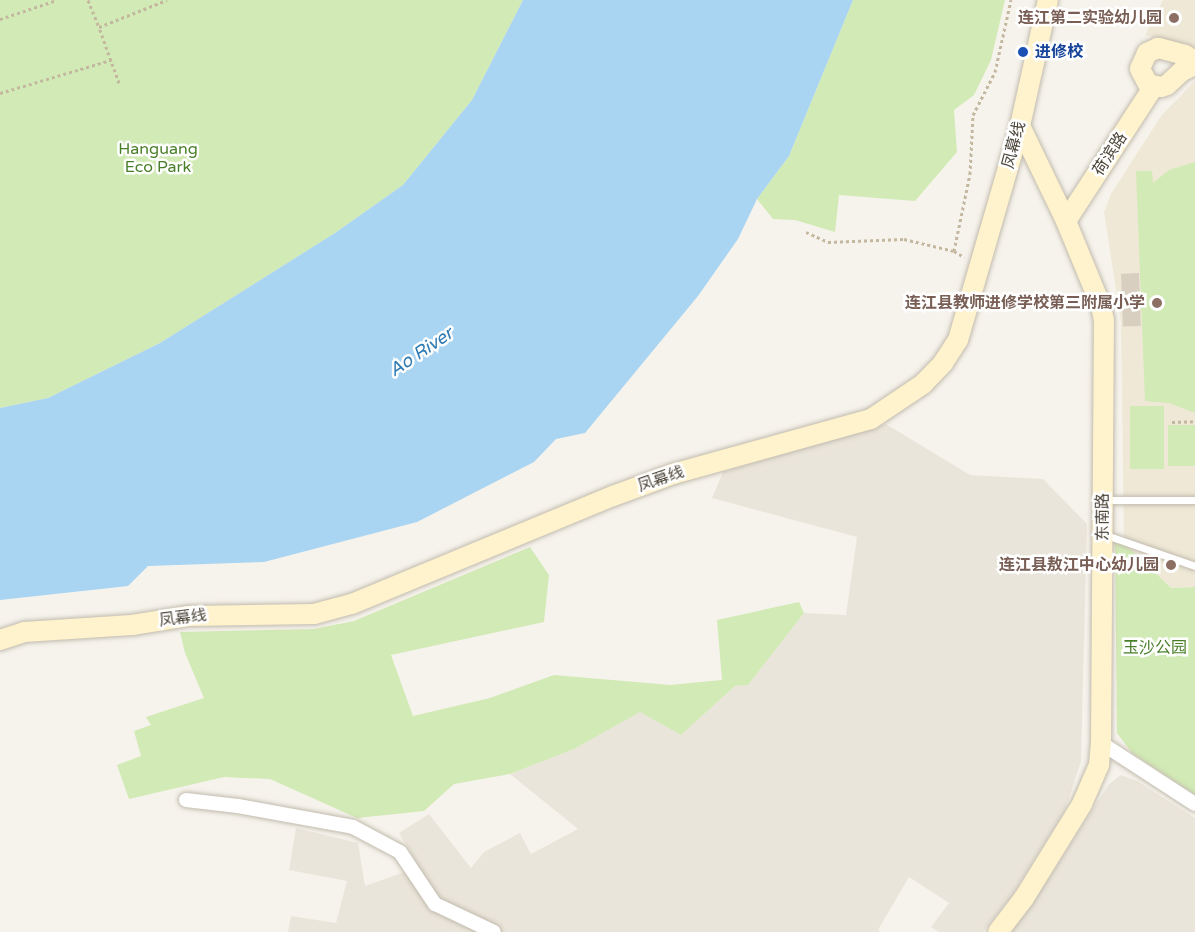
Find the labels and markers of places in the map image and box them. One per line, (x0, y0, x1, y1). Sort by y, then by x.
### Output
place label: 连江第二实验幼儿园 (1018, 8, 1162, 28)
marker: 连江第二实验幼儿园 (1167, 11, 1181, 25)
place label: 进修校 (1035, 42, 1083, 62)
marker: 进修校 (1016, 45, 1030, 59)
place label: 连江县教师进修学校第三附属小学 (905, 293, 1145, 313)
marker: 连江县教师进修学校第三附属小学 (1150, 296, 1164, 310)
place label: 连江县敖江中心幼儿园 (999, 555, 1159, 575)
marker: 连江县敖江中心幼儿园 (1164, 558, 1178, 572)

